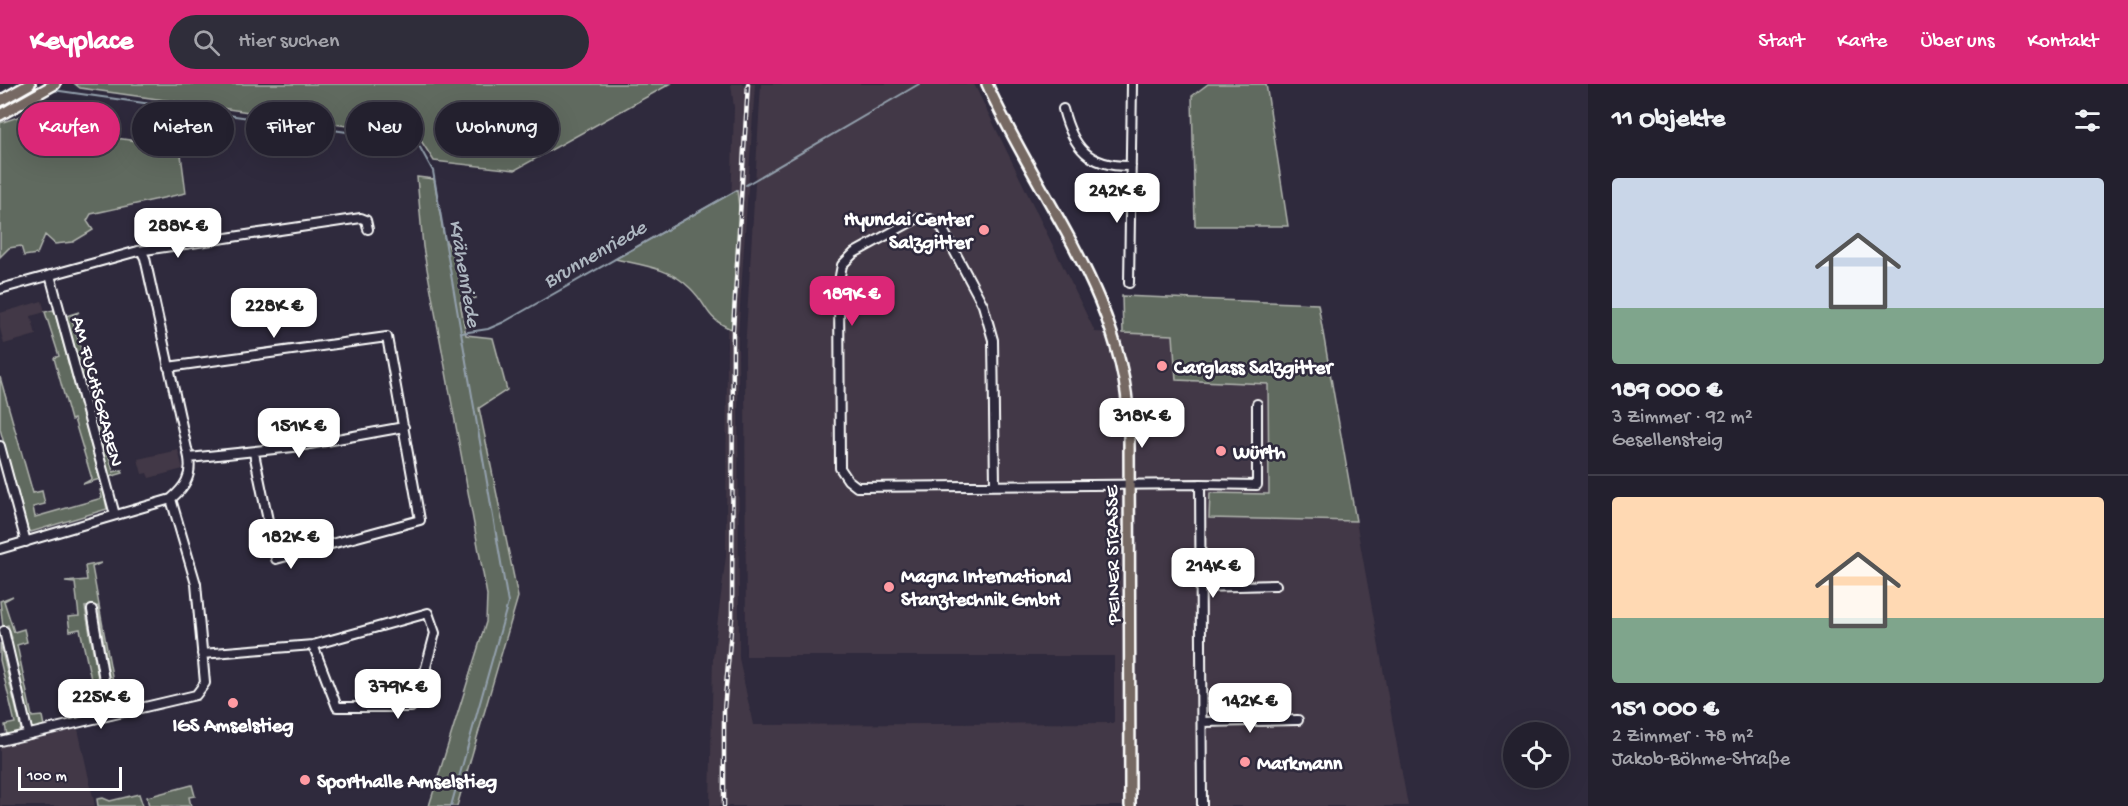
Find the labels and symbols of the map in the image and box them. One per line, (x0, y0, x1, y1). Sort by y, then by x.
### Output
pin: 242K € (1068, 173, 1166, 224)
pin: 288K € (129, 208, 227, 259)
place label: Hyundai Center Salzgitter (844, 210, 974, 256)
water label: Brunnenriede (540, 216, 653, 296)
water label: Krähenriede (441, 218, 485, 330)
marker: Hyundai Center Salzgitter (977, 223, 991, 237)
pin: 189K € (803, 276, 901, 327)
pin: 228K € (225, 288, 323, 339)
street label: AM FUCHSGRABEN (65, 314, 127, 469)
place label: Carglass Salzgitter (1173, 358, 1334, 381)
marker: Carglass Salzgitter (1155, 359, 1169, 373)
pin: 318K € (1093, 398, 1191, 449)
pin: 151K € (250, 408, 348, 459)
place label: Würth (1232, 443, 1286, 466)
marker: Würth (1214, 444, 1228, 458)
street label: PEINER STRASSE (1102, 484, 1127, 626)
pin: 182K € (242, 519, 340, 570)
pin: 214K € (1164, 548, 1262, 599)
place label: Magna International Stanztechnik GmbH (901, 567, 1072, 613)
marker: Magna International Stanztechnik GmbH (882, 580, 896, 594)
pin: 379K € (349, 669, 447, 720)
pin: 225K € (52, 679, 150, 730)
pin: 142K € (1201, 683, 1299, 734)
marker: IGS Amselstieg (226, 696, 240, 710)
place label: IGS Amselstieg (172, 716, 294, 739)
place label: Markmann (1257, 754, 1343, 777)
marker: Markmann (1238, 755, 1252, 769)
scale bar (18, 764, 122, 792)
place label: Sporthalle Amselstieg (317, 772, 497, 795)
marker: Sporthalle Amselstieg (298, 773, 312, 787)

